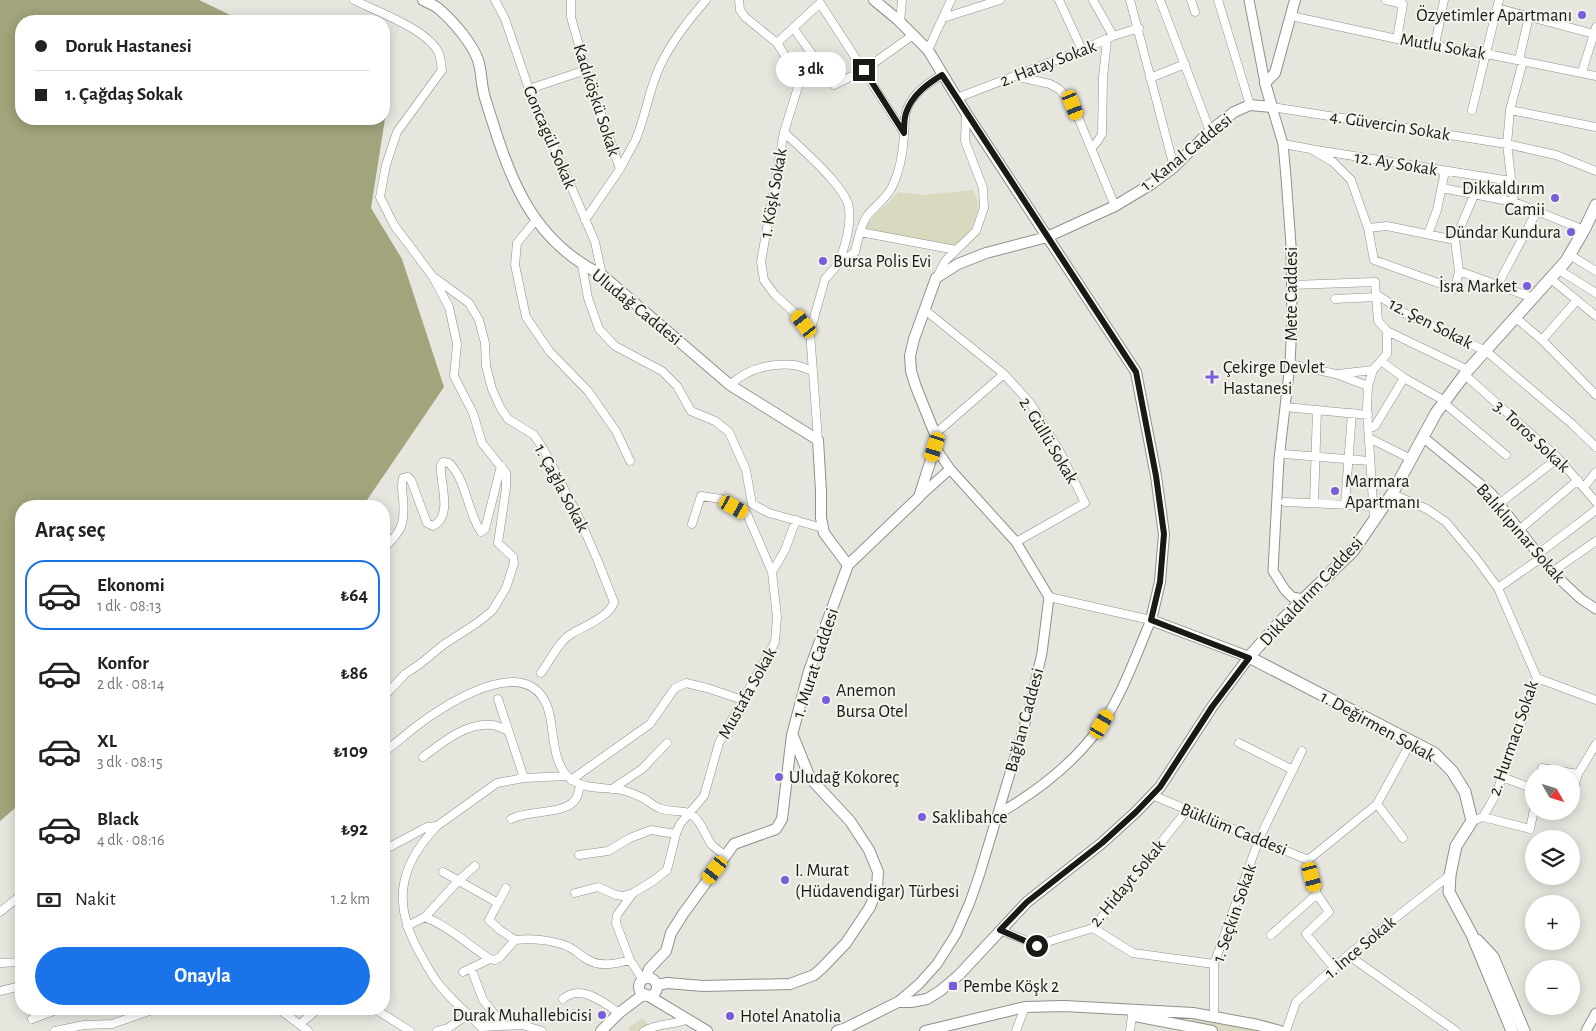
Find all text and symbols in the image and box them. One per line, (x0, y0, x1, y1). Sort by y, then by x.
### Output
place label: Özyetimler Apartmanı (1416, 5, 1572, 25)
marker: Özyetimler Apartmanı (1576, 9, 1588, 21)
street label: Mutlu Sokak (1399, 31, 1488, 64)
text: Doruk Hastanesi (65, 37, 192, 56)
street label: 2. Hatay Sokak (998, 37, 1100, 91)
street label: Kadıköşkü Sokak (569, 42, 623, 159)
callout: 3 dk (776, 52, 846, 88)
route end (853, 59, 875, 81)
text: 3 dk (798, 61, 824, 77)
street label: Goncagül Sokak (519, 83, 579, 192)
text: 1. Çağdaş Sokak (65, 85, 183, 104)
car (1060, 88, 1085, 122)
street label: 4. Güvercin Sokak (1328, 108, 1452, 145)
street label: 1. Kanal Caddesi (1138, 111, 1236, 195)
street label: 1. Köşk Sokak (757, 146, 791, 239)
street label: 12. Ay Sokak (1353, 149, 1439, 180)
place label: Dikkaldırım Camii (1462, 180, 1545, 219)
marker: Dikkaldırım Camii (1549, 192, 1561, 204)
place label: Dündar Kundura (1445, 224, 1561, 242)
marker: Dündar Kundura (1565, 226, 1577, 238)
street label: Mete Caddesi (1283, 247, 1301, 341)
place label: Bursa Polis Evi (833, 253, 931, 271)
marker: Bursa Polis Evi (817, 255, 829, 267)
street label: Uludağ Caddesi (588, 266, 685, 349)
place label: İsra Market (1439, 276, 1517, 296)
marker: İsra Market (1521, 280, 1533, 292)
street label: 12. Şen Sokak (1386, 295, 1476, 353)
car (788, 308, 819, 340)
place label: Çekirge Devlet Hastanesi (1223, 359, 1325, 398)
marker: Çekirge Devlet Hastanesi (1205, 370, 1219, 384)
street label: 2. Güllü Sokak (1015, 394, 1081, 488)
street label: 3. Toros Sokak (1490, 397, 1573, 477)
car (923, 430, 946, 464)
street label: 1. Çağla Sokak (530, 442, 592, 536)
place label: Marmara Apartmanı (1345, 473, 1420, 512)
street label: Balıklıpınar Sokak (1472, 481, 1569, 587)
marker: Marmara Apartmanı (1329, 485, 1341, 497)
car (717, 493, 750, 521)
text: Araç seç (35, 519, 105, 541)
street label: Dikkaldırım Caddesi (1257, 534, 1367, 650)
icon: car (37, 573, 82, 618)
text: Ekonomi (97, 576, 165, 595)
text: ₺64 (340, 586, 368, 605)
text: 1 dk · 08:13 (97, 598, 161, 614)
street label: 1. Murat Caddesi (790, 606, 842, 721)
street label: Mustafa Sokak (715, 644, 781, 742)
icon: car (37, 651, 82, 696)
text: Konfor (97, 654, 149, 673)
text: ₺86 (341, 664, 368, 683)
street label: Bağlan Caddesi (1002, 666, 1048, 774)
text: 2 dk · 08:14 (97, 676, 164, 692)
street label: 2. Hurmacı Sokak (1486, 678, 1542, 798)
place label: Anemon Bursa Otel (836, 682, 908, 721)
street label: 1. Değirmen Sokak (1317, 688, 1439, 766)
marker: Anemon Bursa Otel (820, 694, 832, 706)
car (1088, 707, 1115, 741)
icon: car (37, 729, 82, 774)
text: XL (97, 732, 117, 751)
text: ₺109 (333, 742, 368, 761)
text: 3 dk · 08:15 (97, 754, 163, 770)
north arrow (1525, 765, 1580, 820)
map controls (1525, 765, 1580, 1015)
place label: Uludağ Kokoreç (789, 769, 899, 787)
marker: Uludağ Kokoreç (773, 771, 785, 783)
street label: Büklüm Caddesi (1178, 800, 1290, 860)
icon: car (37, 807, 82, 852)
place label: Saklibahce (932, 809, 1008, 827)
text: Black (97, 810, 139, 829)
marker: Saklibahce (916, 811, 928, 823)
text: ₺92 (341, 820, 368, 839)
button: layers (1525, 830, 1580, 885)
text: 4 dk · 08:16 (97, 832, 165, 848)
street label: 2. Hidayt Sokak (1086, 836, 1170, 930)
car (699, 854, 730, 886)
street label: 1. Seçkin Sokak (1210, 861, 1260, 965)
car (1300, 861, 1323, 893)
place label: I. Murat (Hüdavendigar) Türbesi (795, 862, 959, 901)
marker: I. Murat (Hüdavendigar) Türbesi (779, 874, 791, 886)
icon: cash (35, 886, 63, 914)
text: Nakit (75, 890, 116, 909)
text: 1.2 km (331, 891, 370, 907)
button: + (1525, 895, 1580, 950)
street label: 1. İnce Sokak (1320, 911, 1400, 983)
route start (1026, 935, 1048, 957)
button: Onayla (35, 947, 370, 1005)
button: − (1525, 960, 1580, 1015)
place label: Pembe Köşk 2 (963, 978, 1059, 996)
marker: Pembe Köşk 2 (947, 980, 959, 992)
place label: Durak Muhallebicisi (452, 1007, 592, 1025)
place label: Hotel Anatolia (740, 1008, 841, 1026)
marker: Durak Muhallebicisi (596, 1009, 608, 1021)
marker: Hotel Anatolia (724, 1010, 736, 1022)

